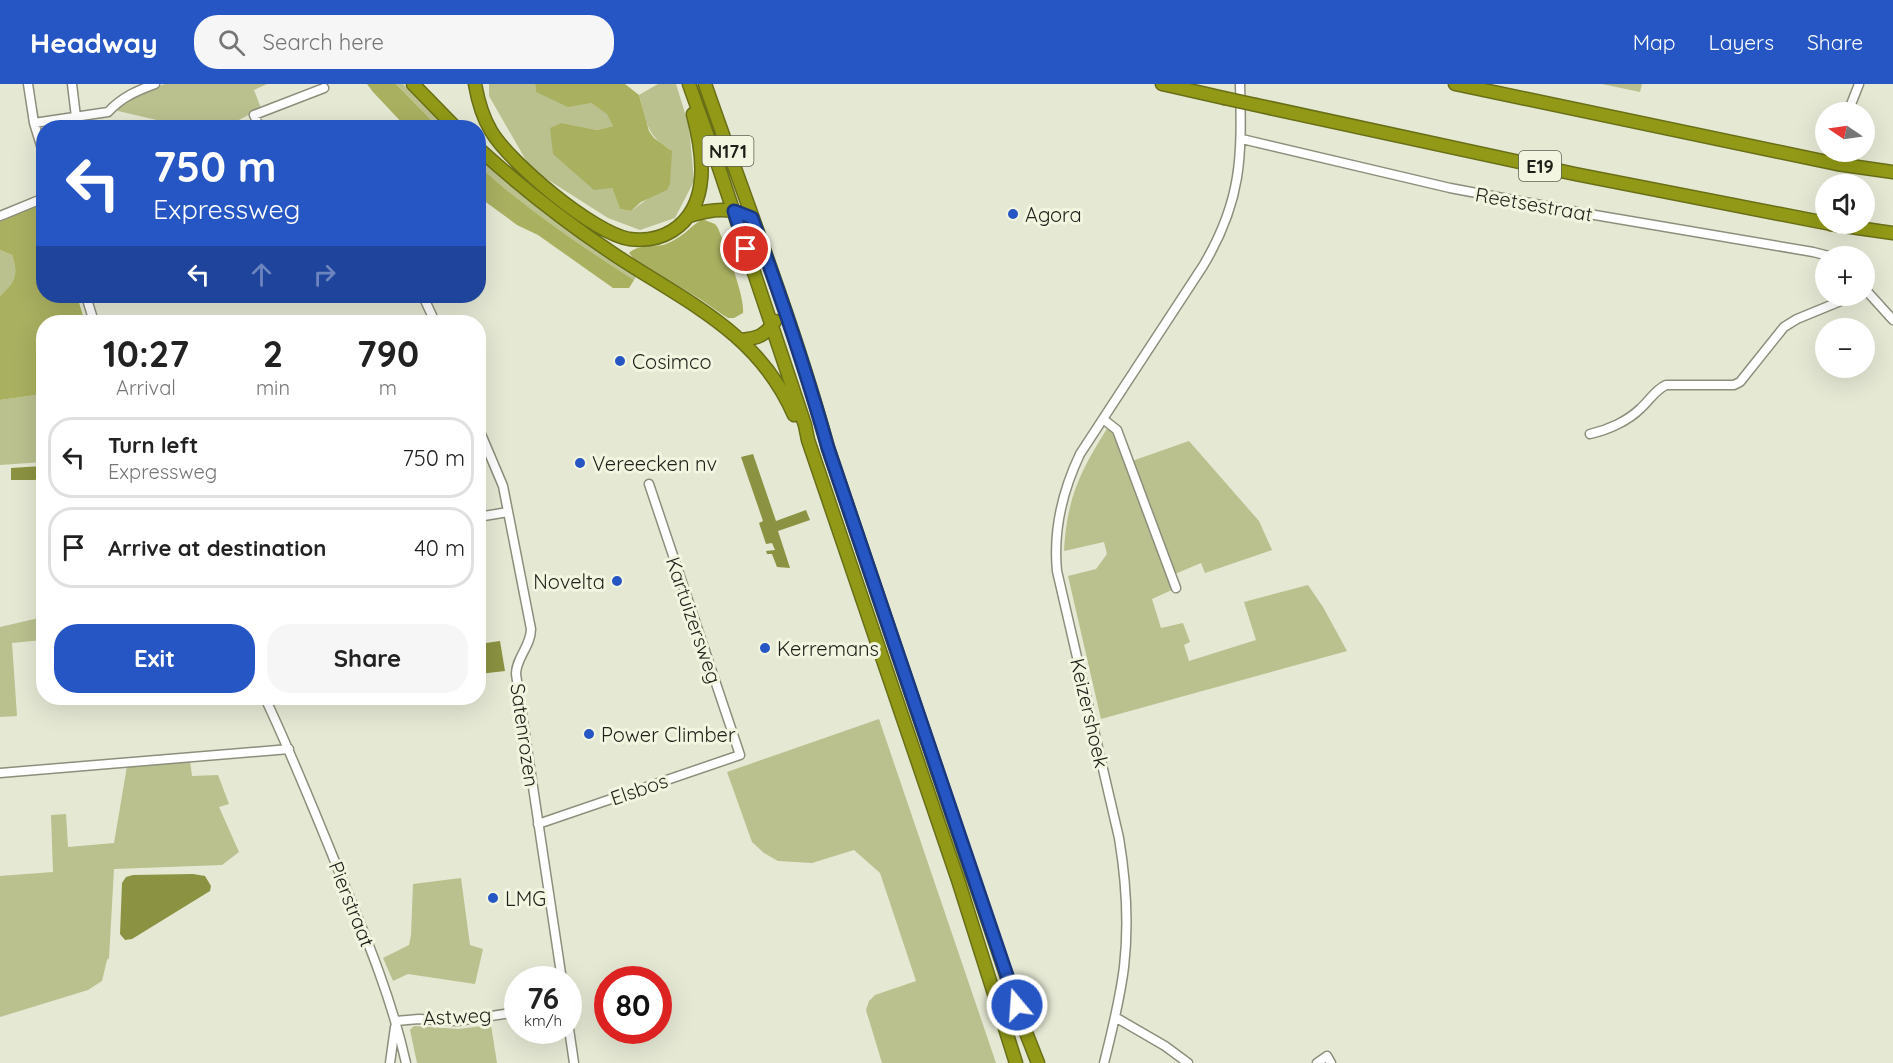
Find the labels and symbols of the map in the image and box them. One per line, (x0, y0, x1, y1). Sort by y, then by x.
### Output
north arrow (1815, 102, 1875, 162)
road number: N171 (702, 136, 754, 166)
road number: E19 (1519, 151, 1561, 181)
street label: Reetsestraat (1473, 181, 1595, 227)
place label: Agora (1025, 202, 1082, 227)
marker: Agora (1006, 207, 1020, 221)
pin (720, 223, 771, 274)
place label: Cosimco (632, 349, 711, 374)
marker: Cosimco (613, 354, 627, 368)
place label: Vereecken nv (592, 451, 717, 476)
marker: Vereecken nv (573, 456, 587, 470)
street label: Kartuizersweg (661, 553, 727, 687)
place label: Novelta (533, 569, 605, 594)
marker: Novelta (610, 574, 624, 588)
place label: Kerremans (777, 636, 879, 661)
marker: Kerremans (758, 641, 772, 655)
street label: Keizershoek (1065, 656, 1115, 770)
street label: Satenrozen (505, 682, 545, 788)
place label: Power Climber (601, 722, 736, 747)
marker: Power Climber (582, 727, 596, 741)
street label: Elsbos (607, 768, 671, 810)
street label: Pierstraat (324, 858, 381, 951)
place label: LMG (505, 886, 546, 911)
marker: LMG (486, 891, 500, 905)
speed limit sign: 80 (594, 966, 672, 1044)
position arrow (985, 973, 1049, 1037)
street label: Astweg (422, 1002, 492, 1030)

